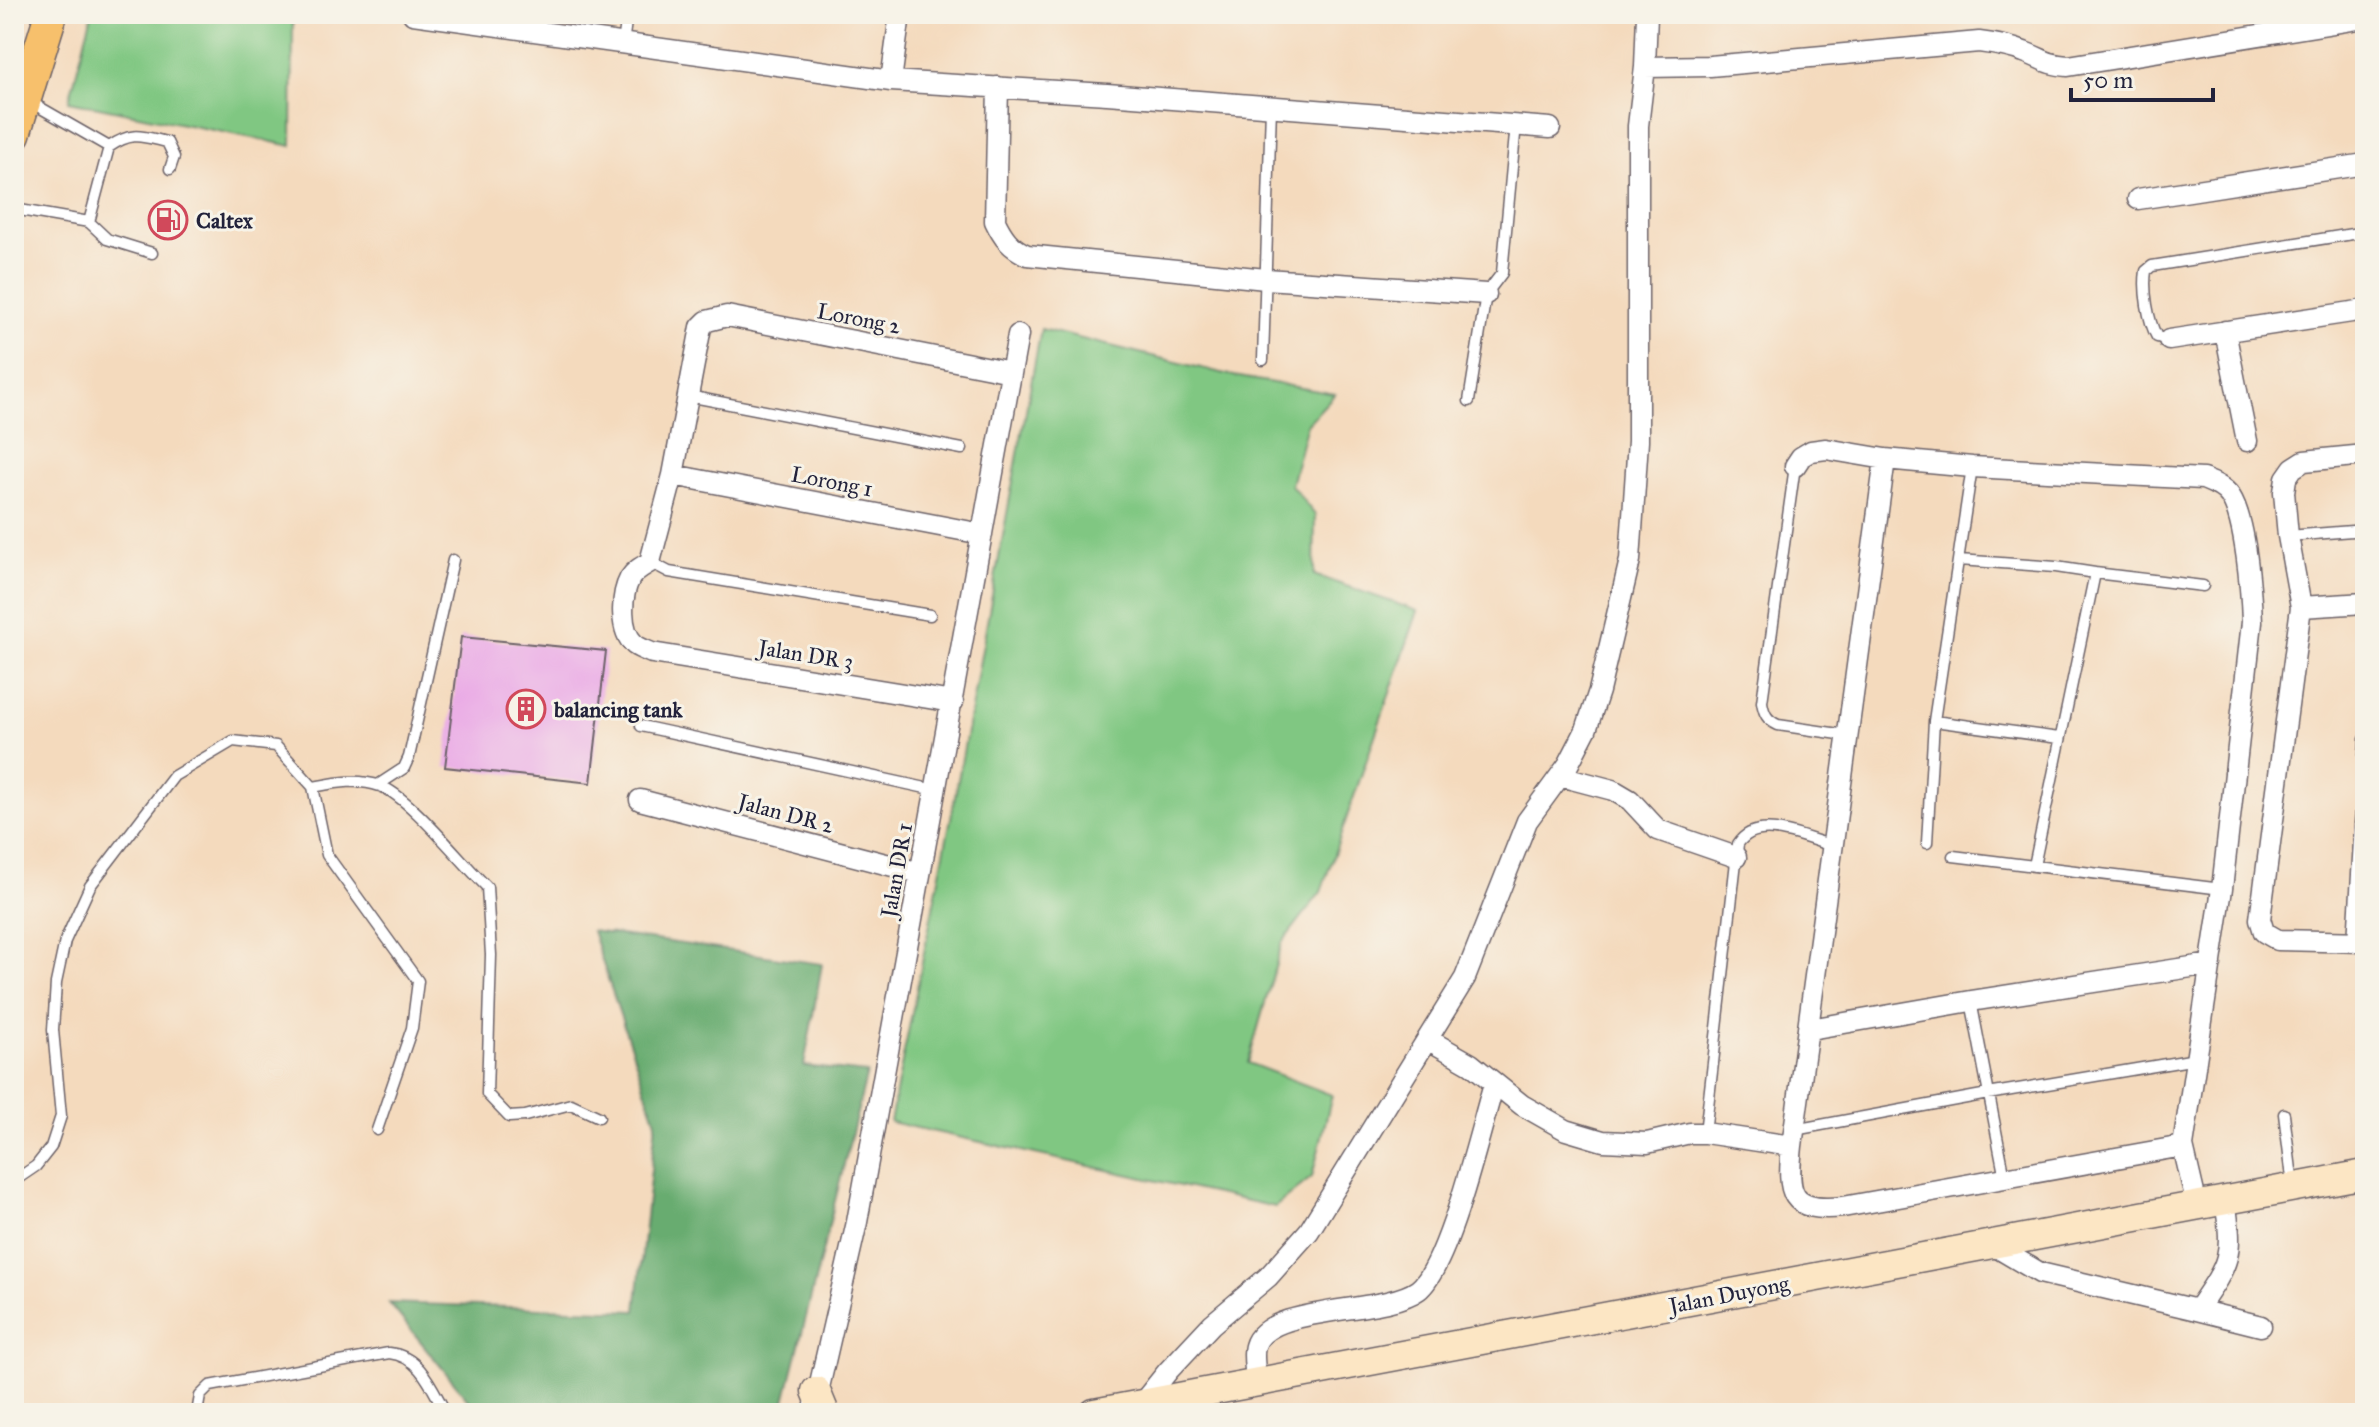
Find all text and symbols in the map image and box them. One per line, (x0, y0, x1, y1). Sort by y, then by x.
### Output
scale bar (2071, 52, 2213, 102)
text: 50 m (2083, 65, 2133, 95)
fuel station icon: Caltex (147, 199, 189, 241)
place label: Caltex (196, 207, 253, 234)
street label: Lorong 2 (815, 297, 903, 340)
street label: Lorong 1 (789, 460, 875, 503)
street label: Jalan DR 3 (755, 633, 855, 675)
building icon: balancing tank (505, 688, 547, 730)
place label: balancing tank (553, 696, 683, 723)
street label: Jalan DR 2 (733, 787, 837, 839)
street label: Jalan DR 1 (875, 821, 918, 921)
street label: Jalan Duyong (1665, 1269, 1792, 1320)

